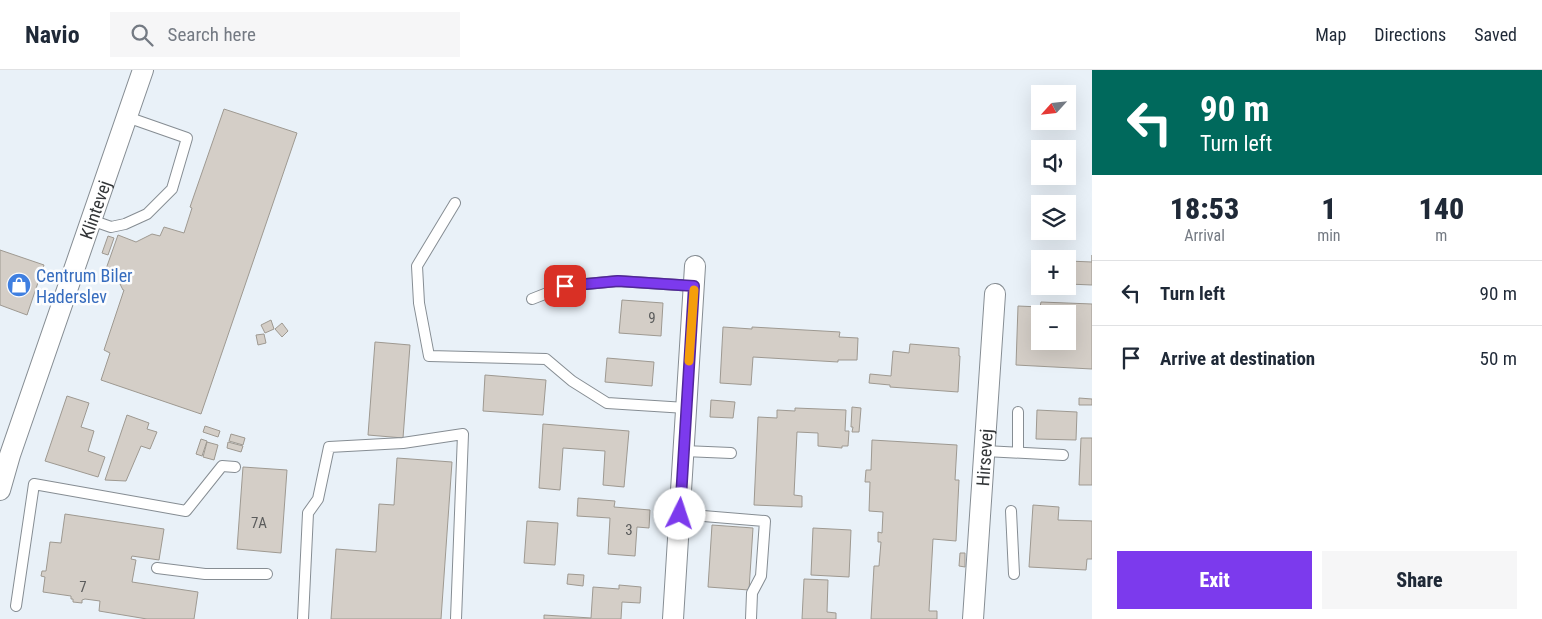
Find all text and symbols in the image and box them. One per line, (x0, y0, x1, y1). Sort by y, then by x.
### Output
search box (110, 12, 460, 57)
text: Navio (25, 21, 80, 49)
icon: search (128, 21, 156, 49)
text: Search here (168, 23, 256, 46)
text: Map (1315, 24, 1346, 45)
text: Directions (1374, 24, 1446, 45)
text: Saved (1474, 24, 1517, 45)
north arrow (1031, 85, 1076, 130)
map controls (1031, 85, 1076, 350)
text: 90 m (1200, 89, 1269, 130)
icon: left (1117, 90, 1182, 155)
text: Turn left (1200, 131, 1272, 156)
button: sound (1031, 140, 1076, 185)
street label: Klintevej (75, 178, 115, 242)
text: 18:53 (1170, 191, 1239, 226)
text: 1 (1321, 191, 1336, 226)
text: 140 (1418, 191, 1464, 226)
button: layers (1031, 195, 1076, 240)
text: Arrival (1184, 226, 1225, 245)
text: min (1317, 226, 1341, 245)
text: m (1435, 226, 1447, 245)
button: + (1031, 250, 1076, 295)
place label: Centrum Biler Haderslev (36, 265, 133, 307)
pin (544, 265, 586, 307)
shop icon: Centrum Biler Haderslev (6, 272, 32, 298)
icon: arrive (551, 272, 579, 300)
icon: left (1117, 279, 1145, 307)
text: Turn left (1160, 282, 1225, 305)
text: 90 m (1480, 282, 1517, 305)
button: − (1031, 305, 1076, 350)
house number: 9 (648, 309, 656, 327)
icon: arrive (1117, 344, 1145, 372)
text: Arrive at destination (1160, 347, 1315, 370)
text: 50 m (1480, 347, 1517, 370)
street label: Hirsevej (972, 428, 996, 487)
position arrow (653, 487, 705, 539)
house number: 7A (251, 514, 267, 532)
house number: 3 (625, 521, 633, 539)
button: Exit (1117, 551, 1312, 609)
button: Share (1322, 551, 1517, 609)
house number: 7 (79, 578, 87, 596)

